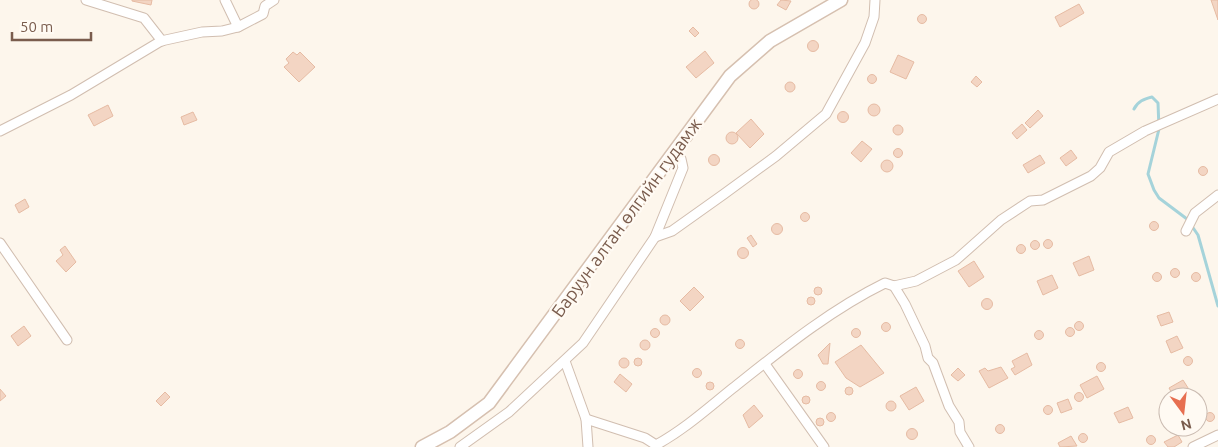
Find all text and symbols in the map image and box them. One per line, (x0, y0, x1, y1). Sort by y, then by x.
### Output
scale bar (12, 10, 91, 42)
text: 50 m (20, 18, 53, 35)
street label: Баруун алтан өлгийн гудамж (547, 113, 705, 321)
north arrow (1158, 387, 1208, 437)
text: N (1179, 415, 1193, 434)

